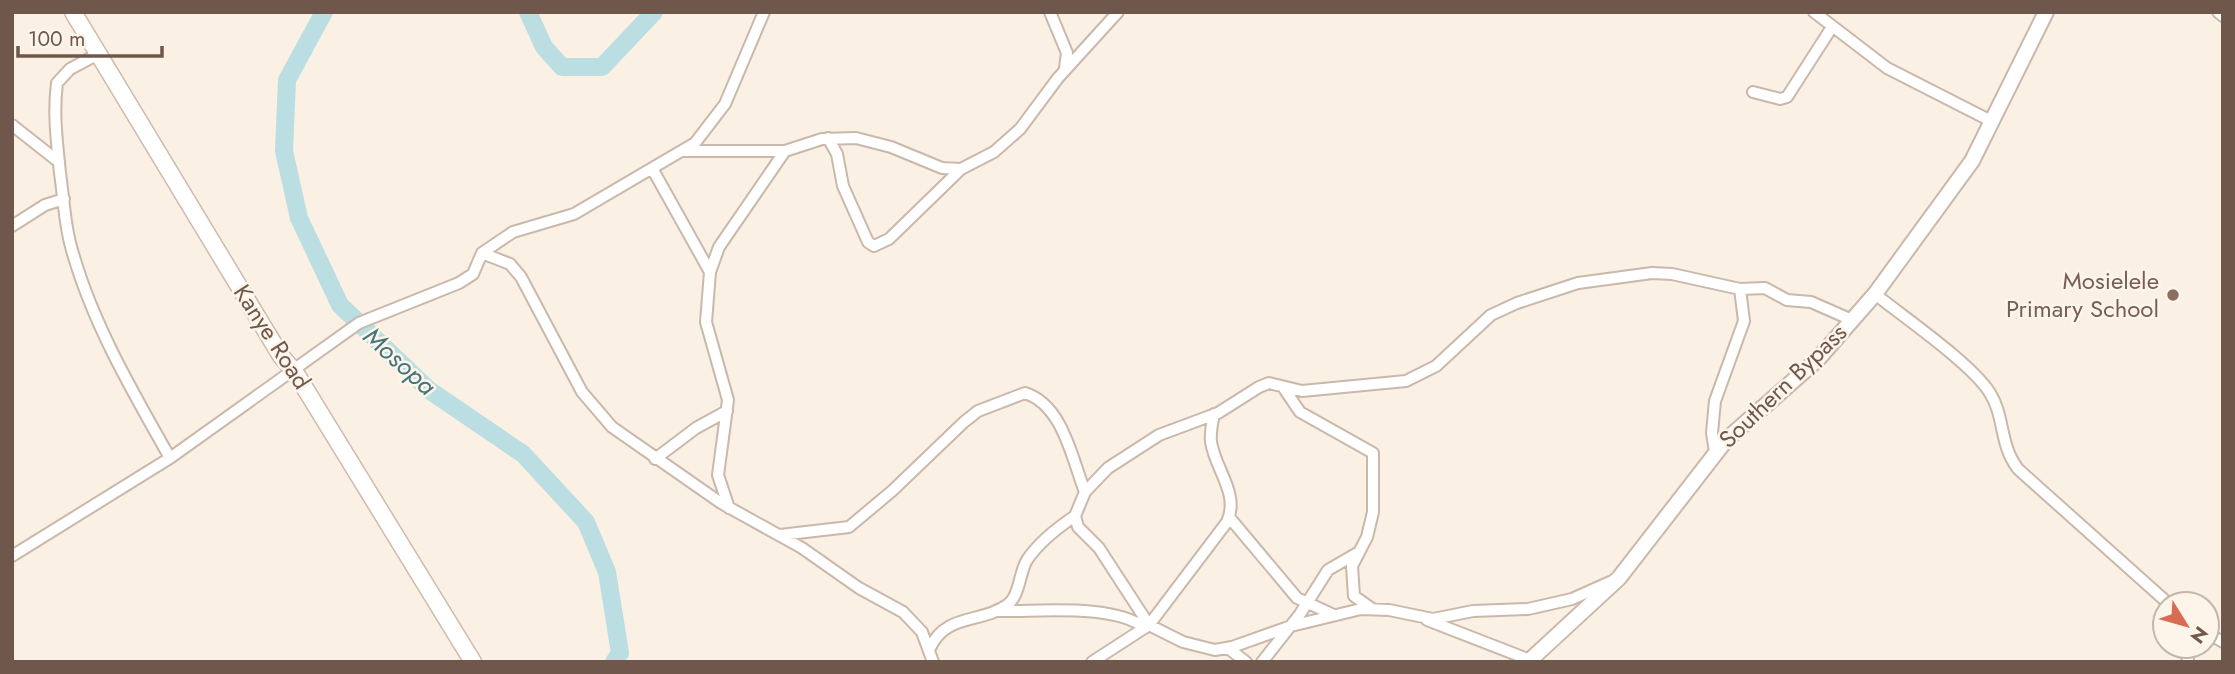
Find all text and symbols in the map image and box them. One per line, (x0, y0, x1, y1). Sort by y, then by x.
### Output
scale bar (18, 14, 161, 58)
text: 100 m (28, 24, 85, 54)
place label: Mosielele Primary School (2006, 263, 2159, 326)
street label: Kanye Road (225, 277, 320, 396)
marker: Mosielele Primary School (2165, 287, 2181, 303)
street label: Southern Bypass (1711, 315, 1855, 456)
water label: Mosopa (355, 318, 445, 405)
north arrow (2151, 590, 2221, 660)
text: N (2184, 621, 2215, 649)

